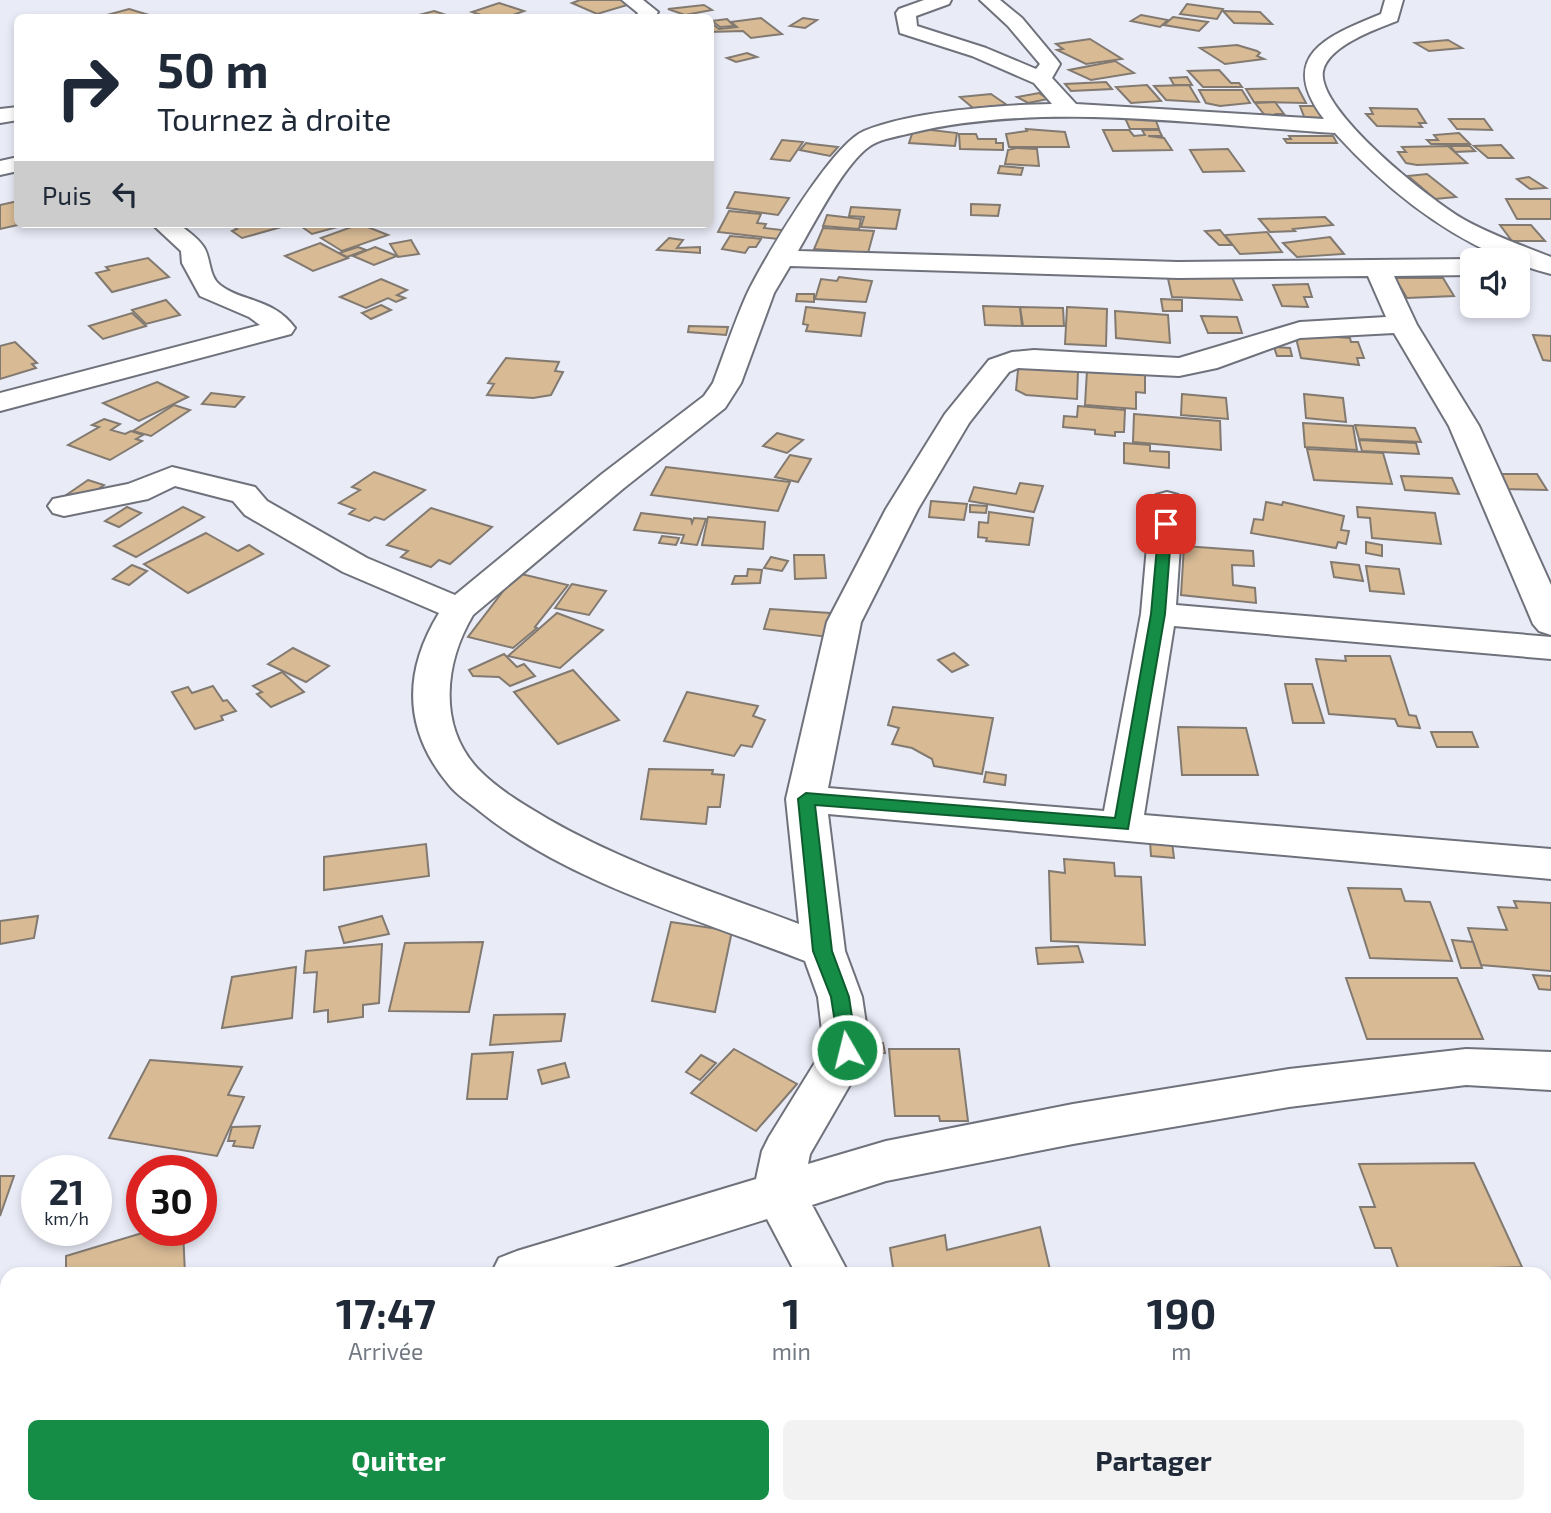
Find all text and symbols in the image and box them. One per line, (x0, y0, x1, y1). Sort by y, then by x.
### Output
text: 50 m (157, 39, 269, 98)
icon: right (42, 42, 133, 133)
text: Tournez à droite (157, 99, 391, 137)
icon: left (106, 175, 144, 213)
text: Puis (42, 179, 92, 210)
map controls (1460, 248, 1530, 318)
button: sound (1460, 248, 1530, 318)
pin (1136, 494, 1196, 554)
icon: arrive (1147, 505, 1185, 543)
position arrow (810, 1013, 884, 1087)
speed limit sign: 30 (126, 1155, 217, 1246)
text: 21 (49, 1170, 84, 1212)
text: km/h (44, 1207, 89, 1229)
text: 17:47 (336, 1287, 436, 1337)
text: 1 (782, 1287, 800, 1337)
text: 190 (1147, 1287, 1216, 1337)
text: Arrivée (348, 1337, 423, 1365)
text: min (772, 1337, 811, 1365)
text: m (1171, 1337, 1192, 1365)
button: Quitter (28, 1420, 769, 1500)
button: Partager (783, 1420, 1524, 1500)

